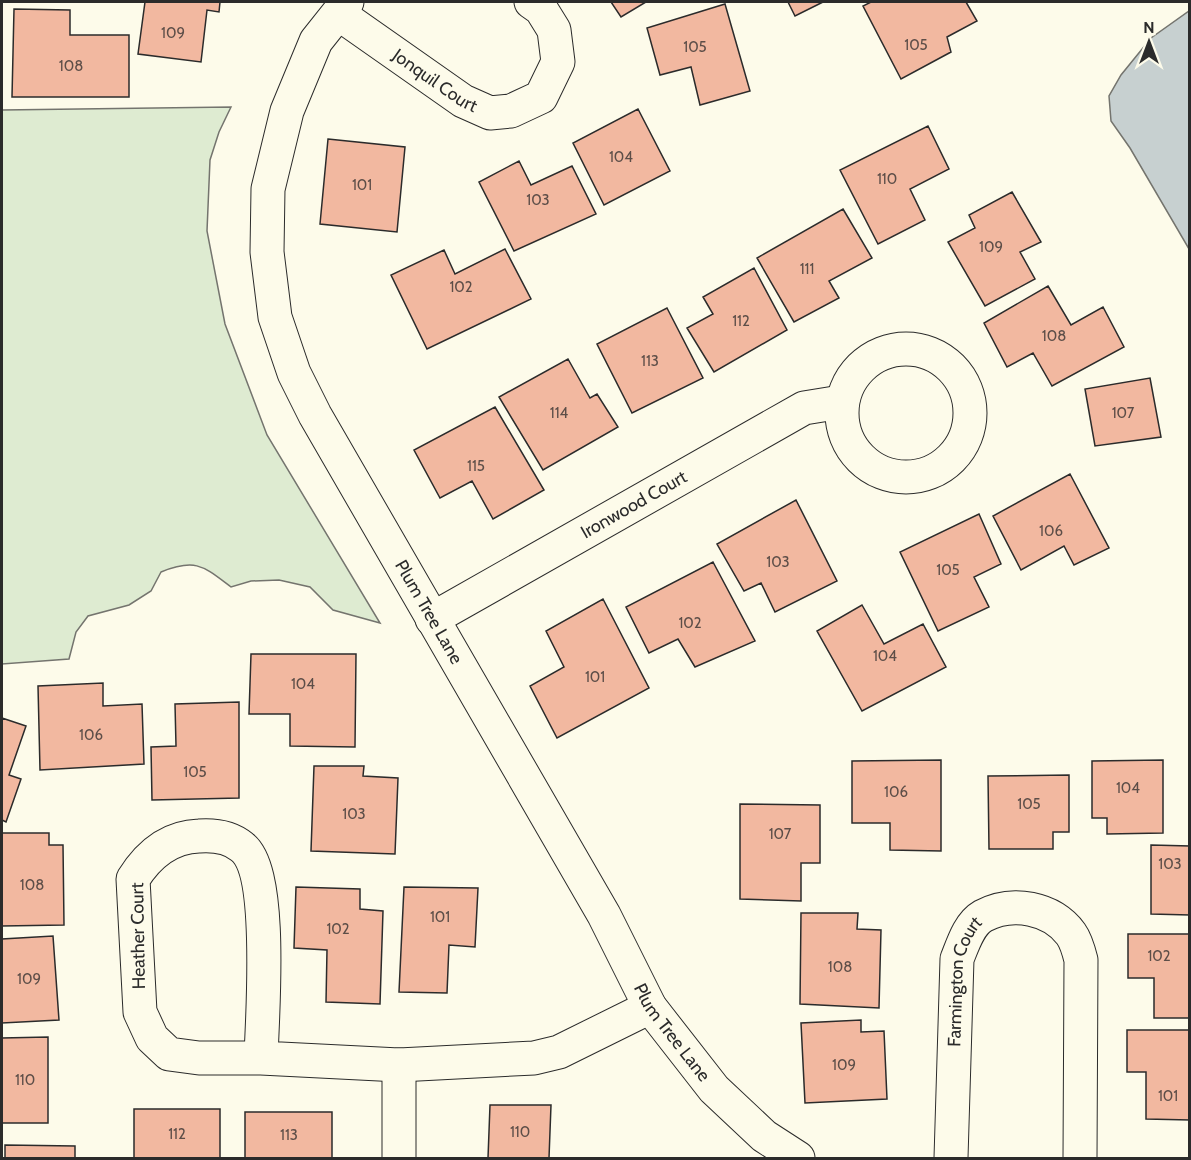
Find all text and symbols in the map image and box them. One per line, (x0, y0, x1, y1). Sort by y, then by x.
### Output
north arrow (1119, 12, 1179, 72)
text: N (1143, 18, 1155, 37)
house number: 109 (161, 24, 185, 42)
house number: 105 (904, 36, 928, 54)
house number: 105 (683, 38, 707, 56)
street label: Jonquil Court (388, 44, 481, 117)
house number: 108 (59, 57, 83, 75)
house number: 104 (609, 148, 633, 166)
house number: 110 (877, 170, 897, 188)
house number: 101 (352, 176, 372, 194)
house number: 103 (526, 191, 550, 209)
house number: 109 (979, 238, 1003, 256)
house number: 111 (800, 260, 814, 278)
house number: 102 (449, 278, 473, 296)
house number: 112 (732, 312, 750, 330)
house number: 108 (1042, 327, 1066, 345)
house number: 113 (641, 352, 659, 370)
house number: 114 (550, 404, 569, 422)
house number: 107 (1112, 404, 1135, 422)
house number: 115 (467, 457, 485, 475)
street label: Ironwood Court (577, 466, 691, 543)
house number: 106 (1039, 522, 1063, 540)
house number: 103 (766, 553, 790, 571)
street label: Plum Tree Lane (390, 556, 468, 668)
house number: 105 (936, 561, 960, 579)
house number: 102 (678, 614, 702, 632)
house number: 104 (873, 647, 897, 665)
house number: 101 (585, 668, 605, 686)
house number: 104 (291, 675, 315, 693)
house number: 106 (79, 726, 103, 744)
house number: 105 (183, 763, 207, 781)
house number: 104 (1116, 779, 1140, 797)
house number: 106 (884, 783, 908, 801)
house number: 105 (1017, 795, 1041, 813)
house number: 103 (342, 805, 366, 823)
house number: 107 (769, 825, 792, 843)
house number: 103 (1158, 855, 1182, 873)
house number: 108 (20, 876, 44, 894)
street label: Heather Court (126, 882, 150, 990)
house number: 101 (430, 908, 450, 926)
street label: Farmington Court (943, 911, 986, 1047)
house number: 102 (326, 920, 350, 938)
house number: 102 (1147, 947, 1171, 965)
house number: 108 (828, 958, 852, 976)
house number: 109 (17, 970, 41, 988)
street label: Plum Tree Lane (629, 980, 715, 1086)
house number: 109 (832, 1056, 856, 1074)
house number: 110 (15, 1071, 35, 1089)
house number: 101 (1158, 1087, 1178, 1105)
house number: 110 (510, 1123, 530, 1141)
house number: 112 (168, 1125, 186, 1143)
house number: 113 (280, 1126, 298, 1144)

